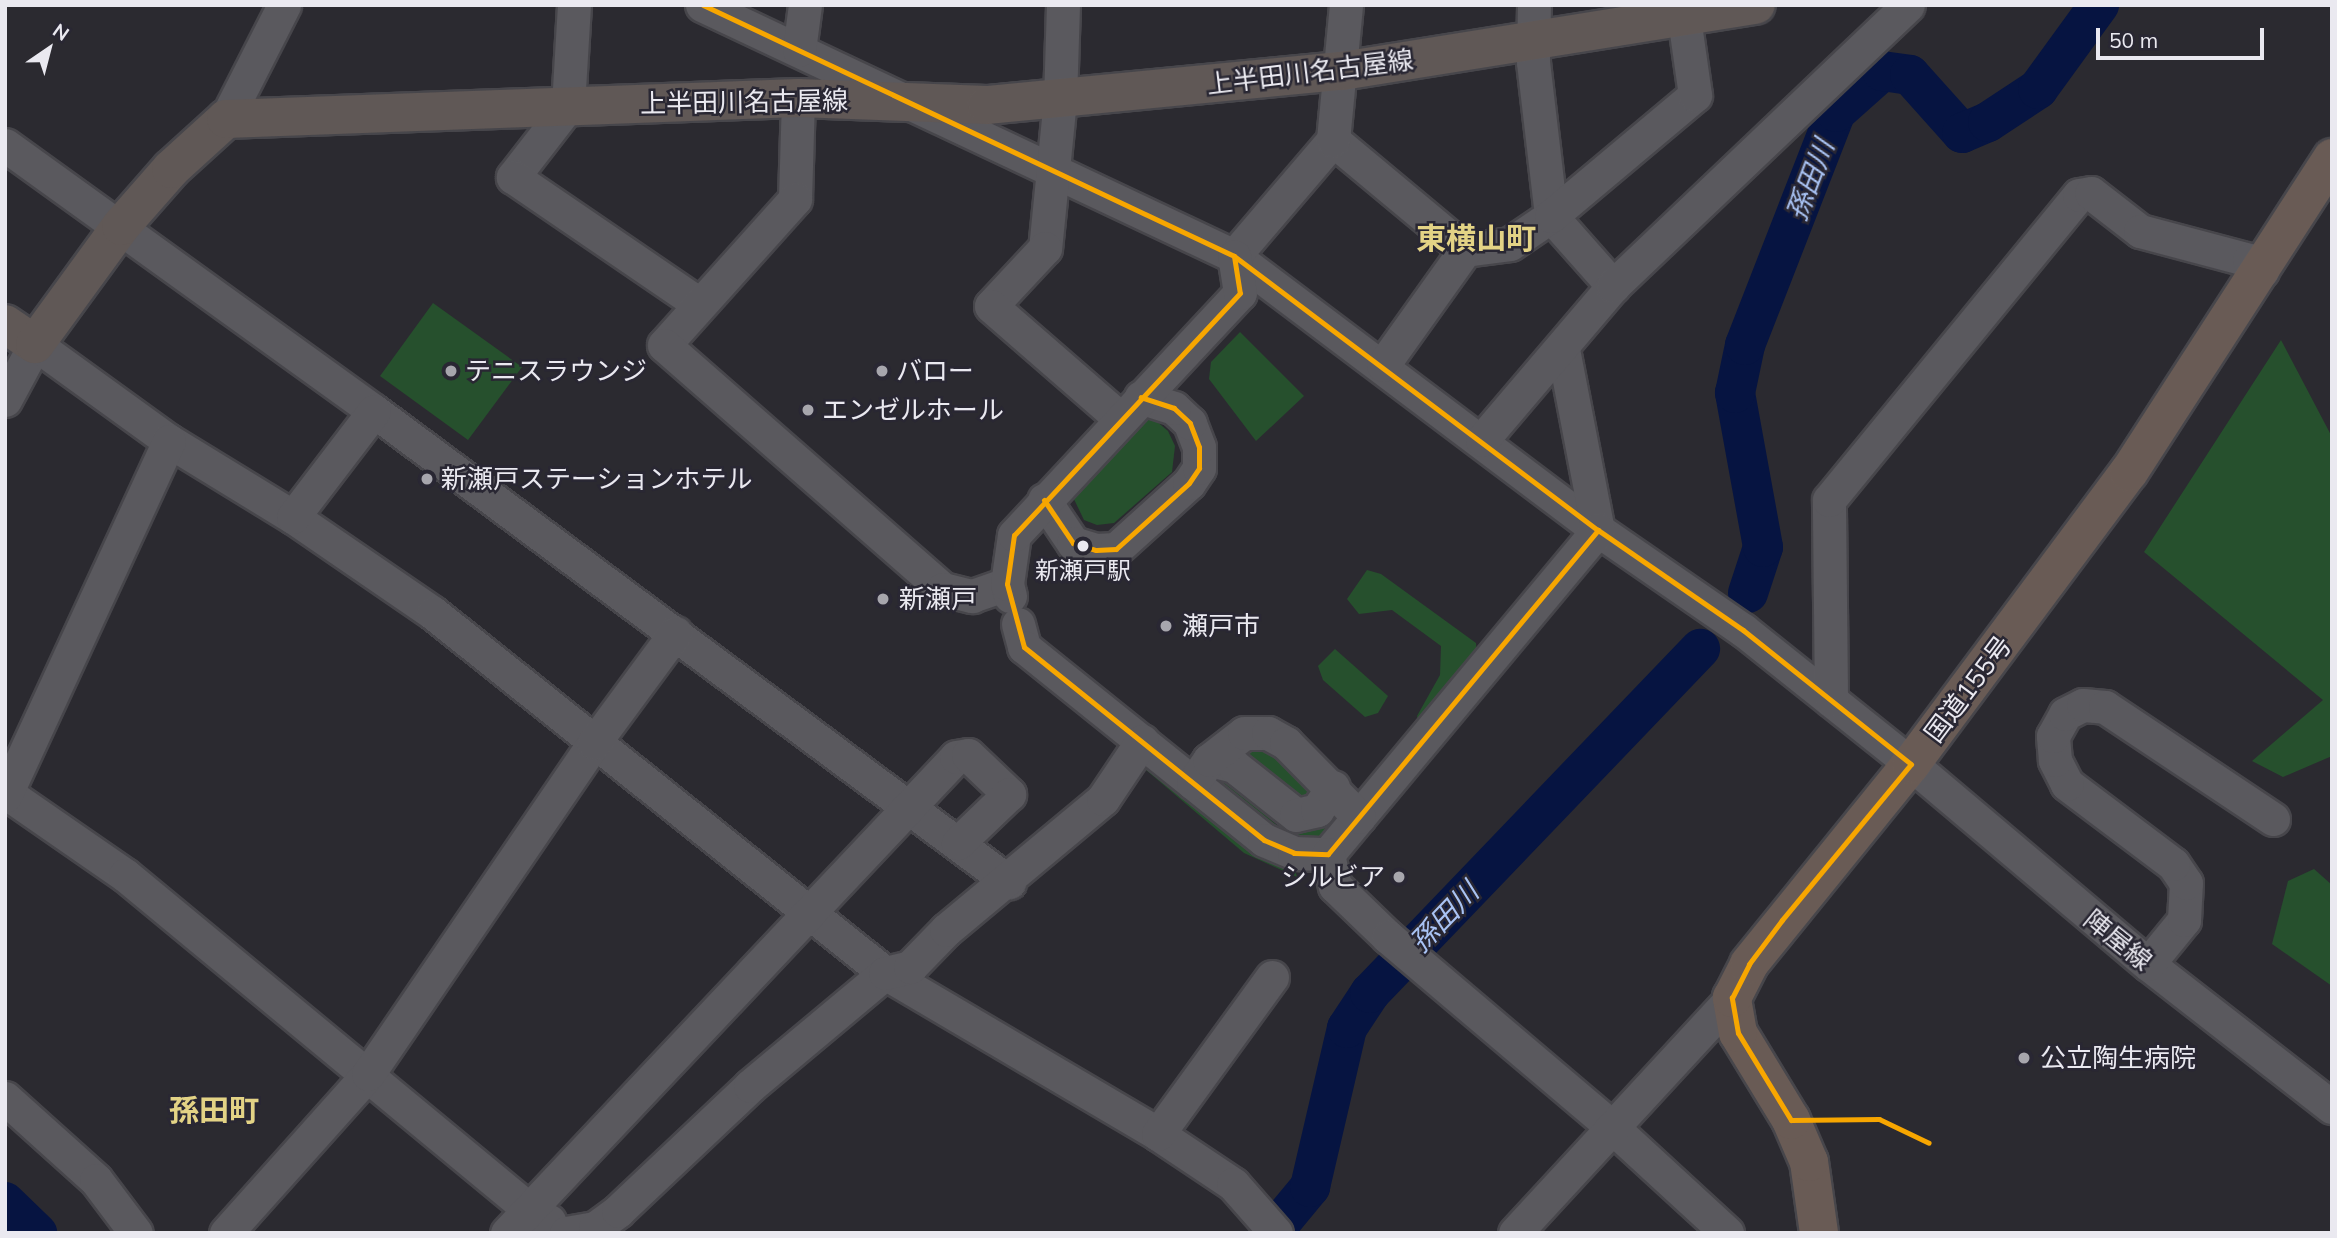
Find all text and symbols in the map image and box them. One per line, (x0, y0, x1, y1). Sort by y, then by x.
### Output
north arrow (14, 14, 84, 84)
scale bar (2099, 14, 2267, 58)
text: N (48, 18, 74, 46)
text: 50 m (2109, 27, 2158, 53)
street label: 上半田川名古屋線 (1205, 44, 1415, 100)
street label: 上半田川名古屋線 (640, 85, 848, 119)
water label: 孫田川 (1779, 135, 1841, 225)
district label: 東横山町 (1416, 220, 1536, 256)
place label: テニスラウンジ (465, 355, 647, 387)
place label: バロー (896, 355, 974, 387)
marker: テニスラウンジ (443, 363, 459, 379)
marker: バロー (874, 363, 890, 379)
place label: エンゼルホール (822, 394, 1004, 426)
marker: エンゼルホール (800, 402, 816, 418)
place label: 新瀬戸ステーションホテル (441, 463, 753, 495)
marker: 新瀬戸ステーションホテル (419, 471, 435, 487)
marker: 新瀬戸駅 (1076, 539, 1090, 553)
place label: 新瀬戸駅 (1035, 557, 1131, 585)
place label: 新瀬戸 (899, 583, 977, 615)
marker: 新瀬戸 (873, 589, 893, 609)
place label: 瀬戸市 (1182, 610, 1260, 642)
marker: 瀬戸市 (1156, 616, 1176, 636)
street label: 国道155号 (1918, 630, 2018, 748)
place label: シルビア (1281, 861, 1385, 893)
marker: シルビア (1391, 869, 1407, 885)
water label: 孫田川 (1403, 875, 1485, 959)
street label: 陣屋線 (2078, 903, 2158, 977)
place label: 公立陶生病院 (2040, 1042, 2196, 1074)
marker: 公立陶生病院 (2014, 1048, 2034, 1068)
district label: 孫田町 (169, 1092, 259, 1128)

